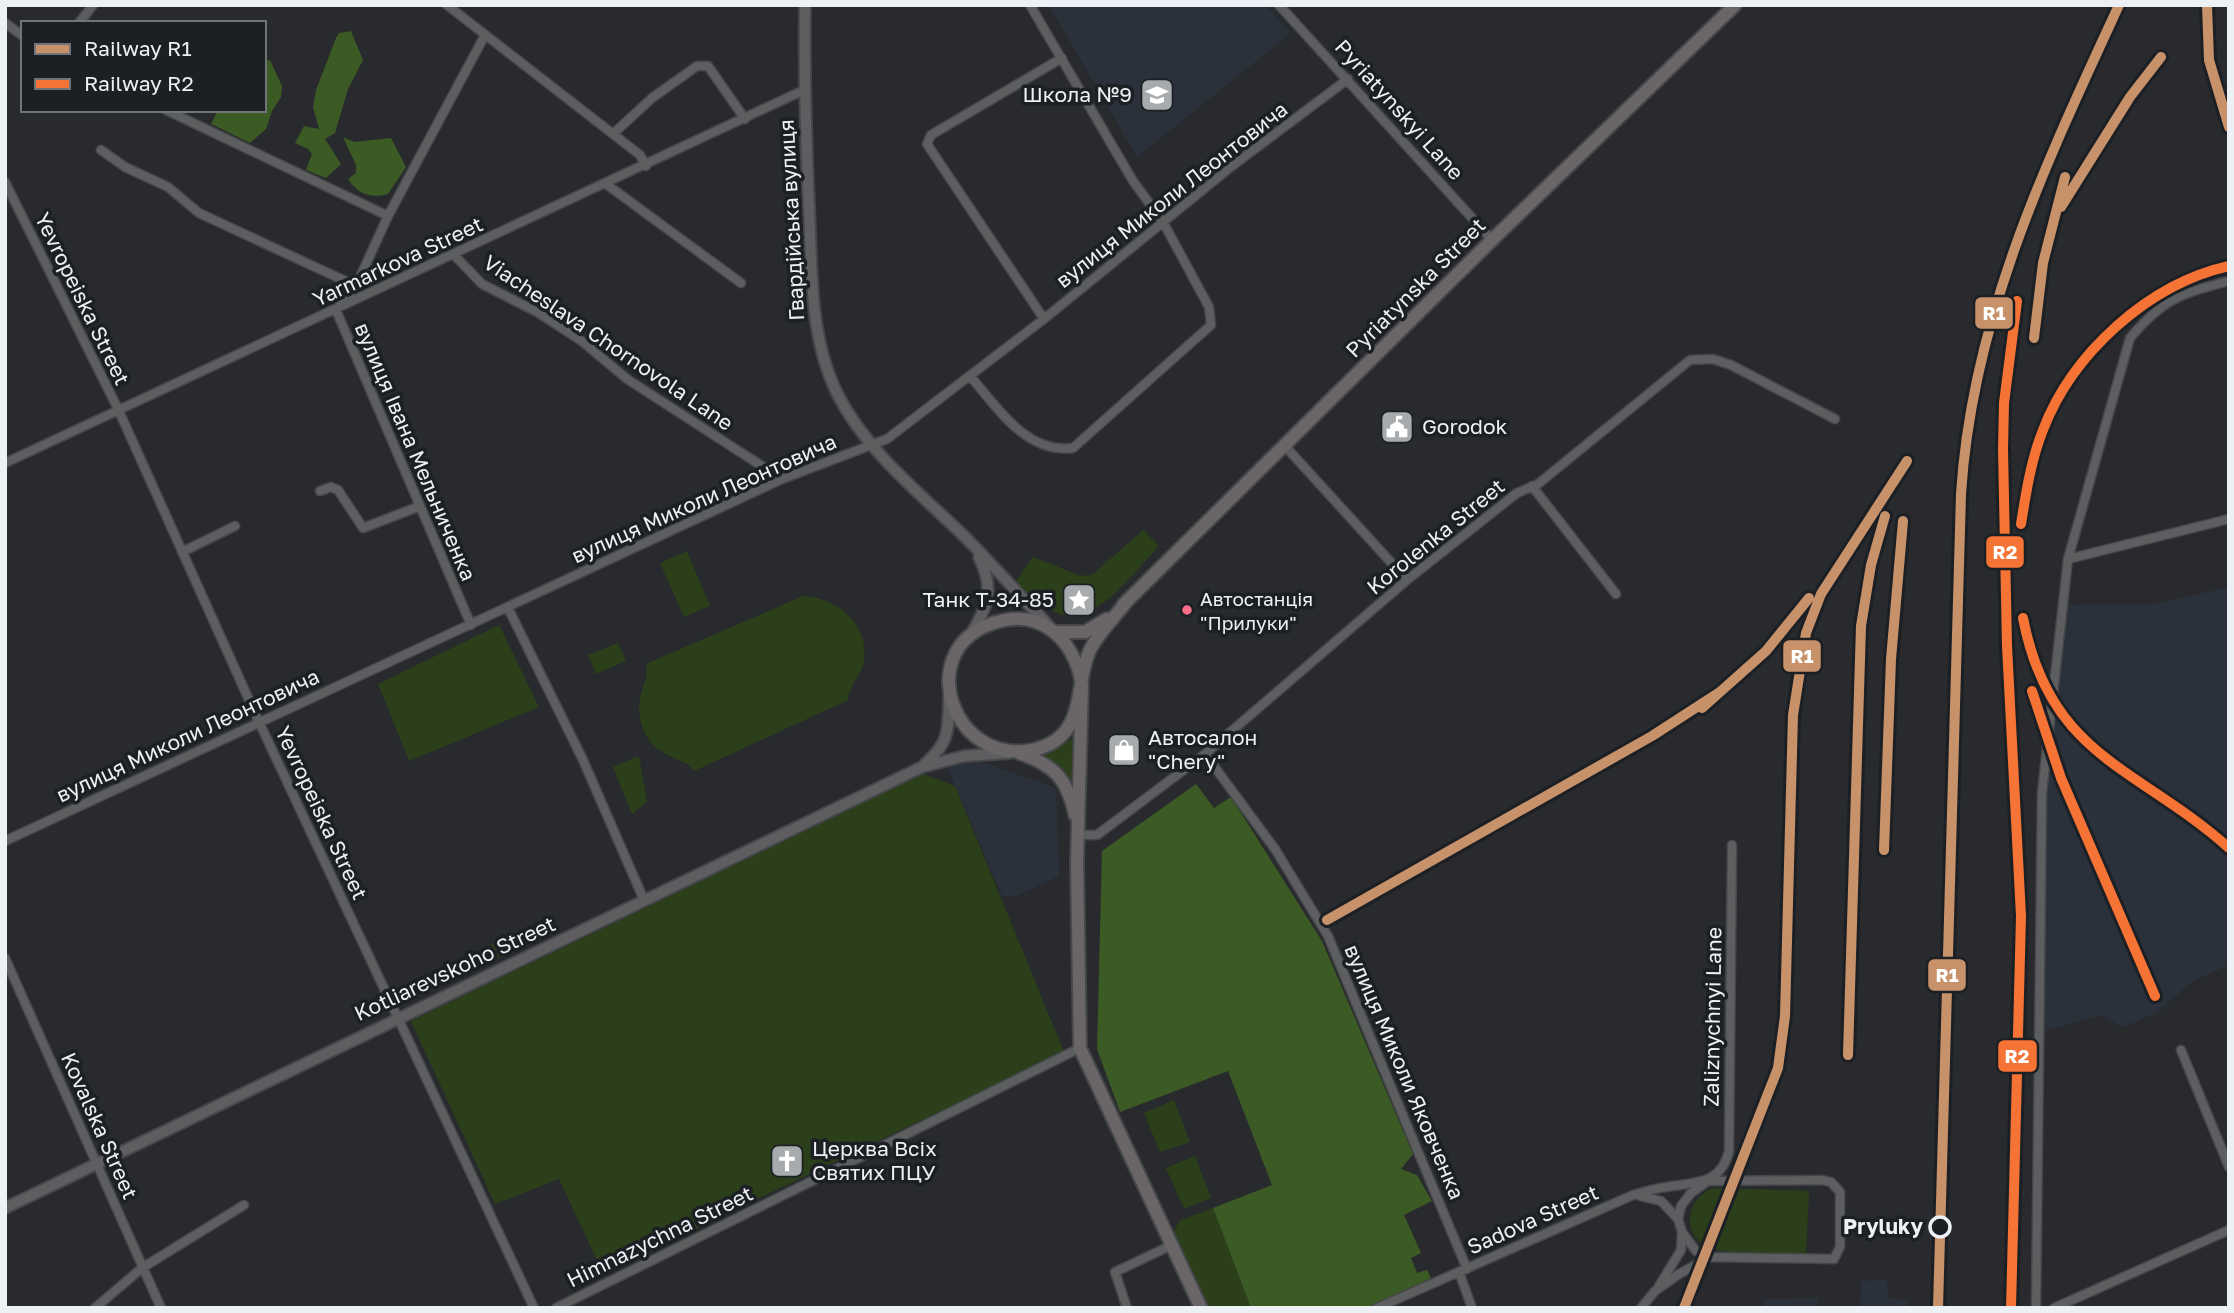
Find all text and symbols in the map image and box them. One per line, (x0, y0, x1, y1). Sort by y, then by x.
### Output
legend (21, 21, 266, 112)
street label: Pyriatynskyi Lane (1330, 34, 1470, 185)
text: Railway R1 (84, 35, 192, 61)
text: Railway R2 (84, 70, 194, 96)
school or university icon: Школа №9 (1138, 76, 1176, 114)
place label: Школа №9 (1022, 81, 1132, 107)
street label: вулиця Миколи Леонтовича (1050, 96, 1292, 293)
street label: Гвардійська вулиця (773, 119, 809, 321)
street label: Yevropeiska Street (30, 208, 136, 389)
street label: Yarmarkova Street (308, 210, 487, 312)
street label: Pyriatynska Street (1340, 212, 1491, 363)
street label: Viacheslava Chornovola Lane (479, 249, 738, 436)
line badge: R1 (1974, 296, 2014, 330)
text: R1 (1983, 301, 2006, 324)
street label: вулиця Івана Мельниченка (350, 319, 482, 585)
public building icon: Gorodok (1378, 408, 1416, 446)
place label: Gorodok (1422, 413, 1507, 439)
street label: вулиця Миколи Леонтовича (567, 428, 840, 568)
street label: Korolenka Street (1361, 473, 1510, 600)
line badge: R2 (1985, 535, 2025, 569)
text: R2 (1993, 540, 2017, 563)
place icon: Танк Т-34-85 (1060, 581, 1098, 619)
place label: Танк Т-34-85 (922, 586, 1054, 612)
place label: Автостанція "Прилуки" (1200, 587, 1313, 634)
marker: Автостанція "Прилуки" (1180, 603, 1194, 617)
line badge: R1 (1782, 639, 1822, 673)
text: R1 (1791, 644, 1814, 667)
street label: вулиця Миколи Леонтовича (52, 663, 323, 808)
street label: Yevropeiska Street (270, 722, 374, 904)
place label: Автосалон "Chery" (1148, 724, 1257, 774)
shop icon: Автосалон "Chery" (1105, 731, 1143, 769)
street label: Kotliarevskoho Street (350, 910, 559, 1026)
street label: Zaliznychnyi Lane (1697, 927, 1727, 1107)
street label: вулиця Миколи Яковченка (1339, 940, 1471, 1203)
line badge: R1 (1927, 958, 1967, 992)
text: R1 (1936, 963, 1959, 986)
line badge: R2 (1997, 1039, 2038, 1073)
text: R2 (2005, 1044, 2029, 1067)
street label: Kovalska Street (56, 1048, 144, 1203)
place label: Церква Всіх Святих ПЦУ (812, 1135, 937, 1185)
church icon: Церква Всіх Святих ПЦУ (768, 1142, 806, 1180)
street label: Sadova Street (1463, 1179, 1602, 1260)
street label: Himnazychna Street (562, 1180, 757, 1292)
place label: Pryluky (1843, 1213, 1923, 1239)
marker: Pryluky (1929, 1216, 1951, 1238)

